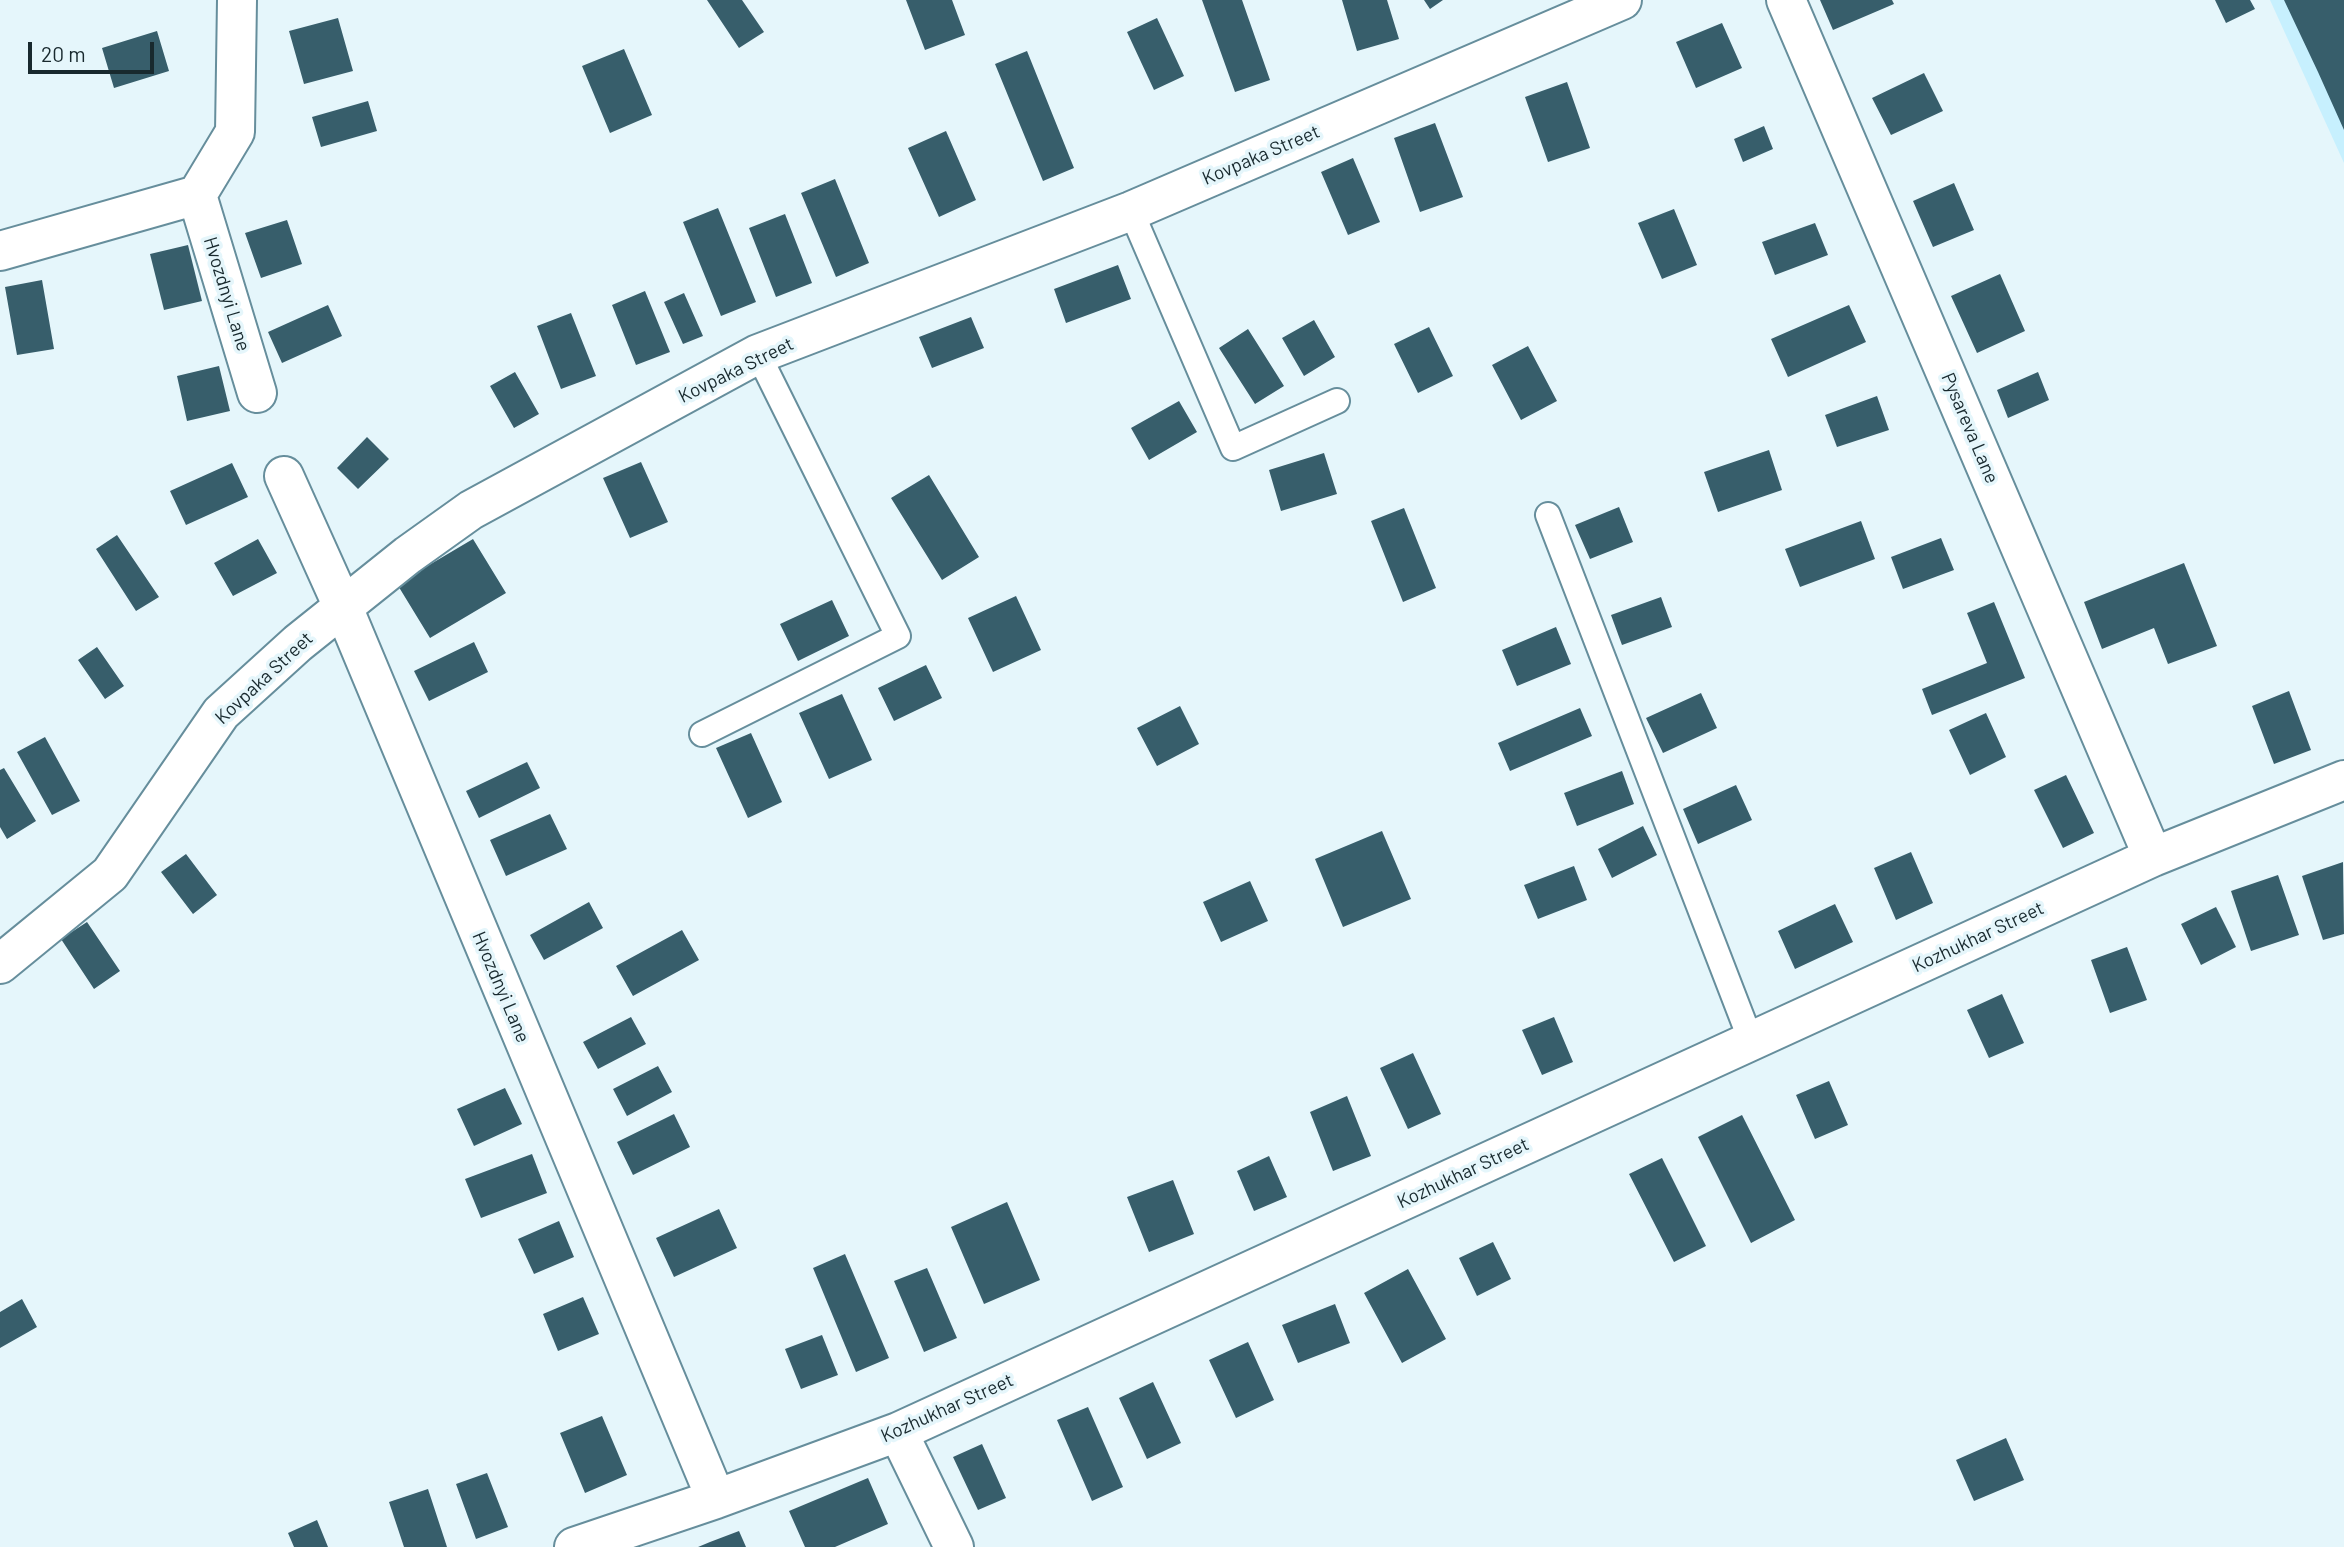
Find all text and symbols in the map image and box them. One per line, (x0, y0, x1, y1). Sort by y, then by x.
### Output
scale bar (32, 28, 158, 72)
text: 20 m (41, 41, 86, 66)
street label: Kovpaka Street (1199, 120, 1323, 190)
street label: Hvozdnyi Lane (199, 234, 255, 354)
street label: Kovpaka Street (675, 332, 797, 408)
street label: Pysareva Lane (1936, 369, 2004, 487)
street label: Kovpaka Street (210, 627, 318, 729)
street label: Kozhukhar Street (1909, 897, 2047, 977)
street label: Hvozdnyi Lane (467, 928, 535, 1046)
street label: Kozhukhar Street (1394, 1133, 1532, 1213)
street label: Kozhukhar Street (877, 1369, 1017, 1447)

